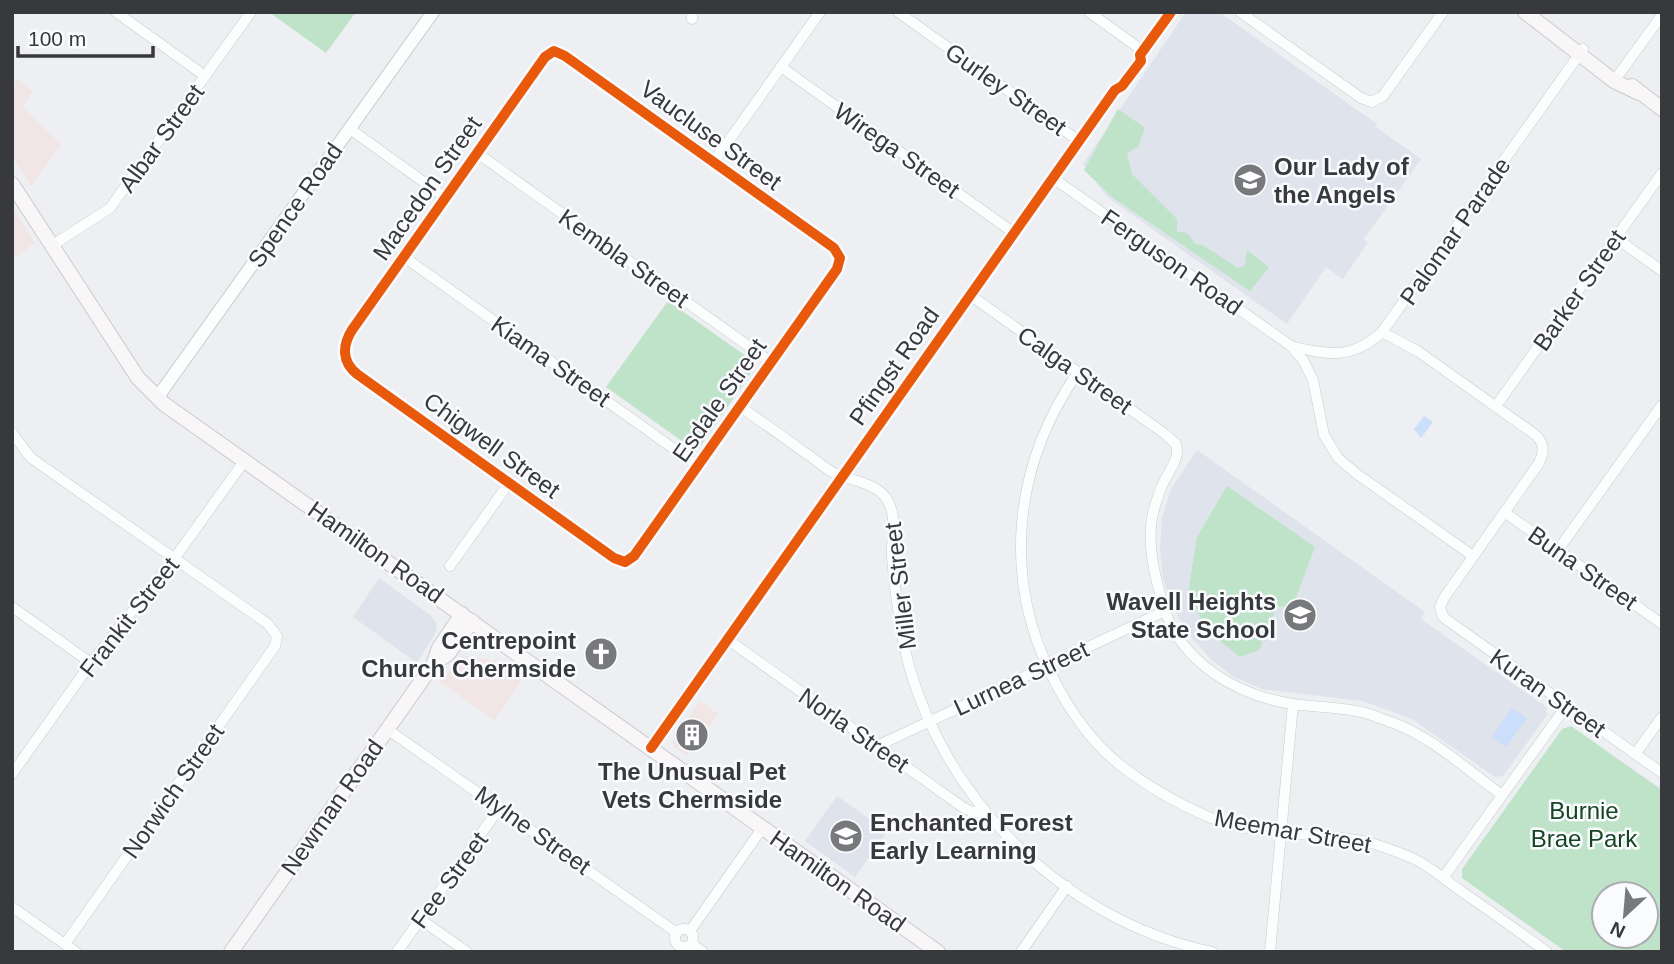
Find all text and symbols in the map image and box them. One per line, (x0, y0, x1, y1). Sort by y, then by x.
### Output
scale bar (18, 14, 152, 58)
text: 100 m (28, 27, 86, 50)
street label: Gurley Street (940, 37, 1072, 141)
street label: Vaucluse Street (635, 75, 787, 195)
street label: Albar Street (113, 79, 209, 197)
street label: Wirega Street (829, 97, 965, 203)
street label: Macedon Street (367, 111, 487, 265)
street label: Spence Road (242, 138, 348, 272)
street label: Palomar Parade (1394, 152, 1516, 310)
place label: Our Lady of the Angels (1274, 153, 1410, 208)
school or university icon: Our Lady of the Angels (1231, 161, 1269, 199)
street label: Kembla Street (554, 203, 694, 313)
street label: Ferguson Road (1096, 203, 1248, 321)
street label: Barker Street (1527, 224, 1631, 356)
street label: Pfingst Road (844, 302, 944, 430)
street label: Kiama Street (486, 310, 616, 412)
street label: Calga Street (1013, 321, 1138, 420)
street label: Esdale Street (667, 333, 772, 467)
street label: Chigwell Street (419, 387, 565, 504)
street label: Hamilton Road (303, 495, 449, 609)
street label: Miller Street (879, 520, 921, 651)
street label: Buna Street (1523, 521, 1643, 616)
street label: Frankit Street (74, 552, 184, 682)
place label: Wavell Heights State School (1106, 588, 1276, 643)
school or university icon: Wavell Heights State School (1281, 596, 1319, 634)
place label: Centrepoint Church Chermside (361, 627, 576, 682)
church icon: Centrepoint Church Chermside (582, 635, 620, 673)
street label: Lurnea Street (949, 635, 1093, 721)
street label: Kuran Street (1485, 643, 1611, 743)
street label: Norla Street (794, 682, 914, 778)
building icon: The Unusual Pet Vets Chermside (673, 716, 711, 754)
street label: Norwich Street (117, 719, 229, 863)
street label: Newman Road (275, 734, 389, 880)
place label: The Unusual Pet Vets Chermside (598, 758, 786, 813)
street label: Mylne Street (470, 780, 596, 880)
park label: Burnie Brae Park (1531, 797, 1638, 852)
street label: Meemar Street (1213, 804, 1374, 858)
place label: Enchanted Forest Early Learning (870, 809, 1073, 864)
school or university icon: Enchanted Forest Early Learning (827, 817, 865, 855)
street label: Hamilton Road (765, 824, 911, 938)
street label: Fee Street (405, 826, 493, 933)
north arrow (1590, 880, 1660, 950)
text: N (1607, 917, 1629, 942)

